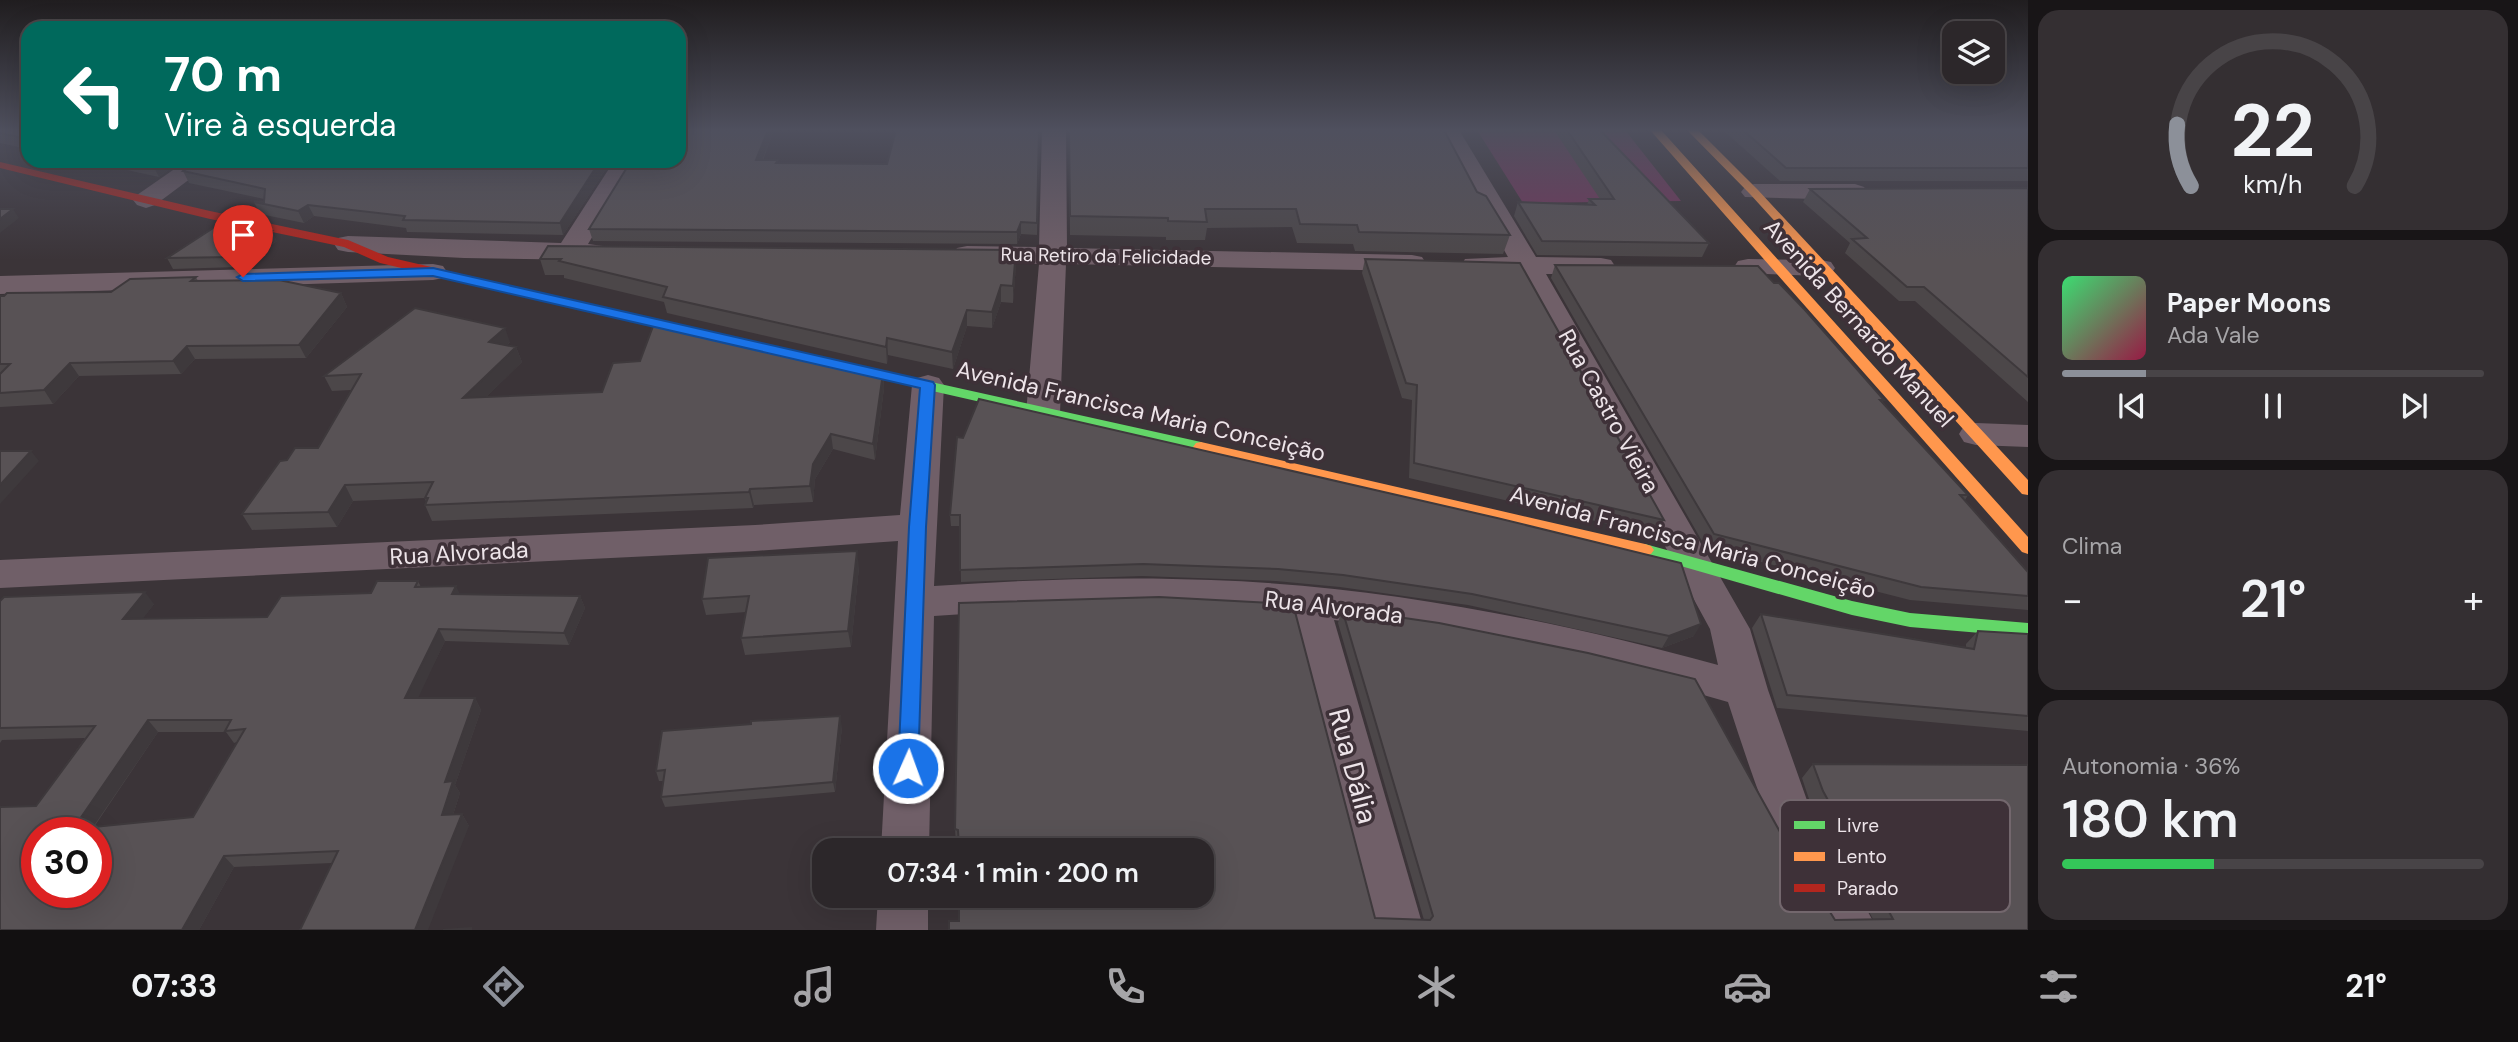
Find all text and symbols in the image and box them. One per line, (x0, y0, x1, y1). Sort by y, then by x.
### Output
map controls (1942, 21, 2005, 84)
button: layers (1942, 21, 2005, 84)
text: 70 m (164, 42, 282, 106)
icon: left (49, 49, 140, 140)
text: 22 (2231, 84, 2315, 179)
text: Vire à esquerda (164, 104, 396, 146)
text: km/h (2243, 168, 2303, 201)
pin (213, 205, 273, 277)
street label: Avenida Bernardo Manuel (1757, 213, 1961, 433)
icon: arrive (224, 216, 262, 254)
street label: Rua Retiro da Felicidade (1000, 242, 1212, 270)
text: Paper Moons (2167, 286, 2331, 320)
text: Ada Vale (2167, 320, 2260, 350)
street label: Rua Castro Vieira (1552, 324, 1666, 498)
street label: Avenida Francisca Maria Conceição (954, 354, 1328, 468)
icon: previous (2113, 387, 2151, 425)
icon: pause (2254, 387, 2292, 425)
icon: next (2395, 387, 2433, 425)
street label: Avenida Francisca Maria Conceição (1507, 479, 1879, 605)
text: Clima (2062, 531, 2122, 561)
street label: Rua Alvorada (389, 534, 529, 572)
text: 21° (2240, 565, 2306, 633)
text: − (2062, 575, 2083, 625)
text: + (2463, 575, 2484, 625)
street label: Rua Alvorada (1263, 584, 1405, 630)
street label: Rua Dália (1320, 704, 1386, 828)
position arrow (871, 731, 945, 805)
text: Autonomia · 36% (2062, 751, 2240, 781)
text: 180 km (2062, 785, 2239, 853)
legend (1780, 800, 2010, 912)
text: Livre (1837, 813, 1879, 838)
speed limit sign: 30 (21, 817, 112, 908)
text: Lento (1837, 844, 1887, 869)
text: 07:34 · 1 min · 200 m (887, 856, 1139, 890)
text: Parado (1837, 876, 1898, 901)
icon: directions (479, 962, 528, 1011)
icon: music (790, 962, 839, 1011)
icon: phone (1101, 962, 1150, 1011)
icon: climate (1412, 962, 1461, 1011)
icon: car (1723, 962, 1772, 1011)
icon: filters (2034, 962, 2083, 1011)
text: 07:33 (131, 965, 217, 1007)
text: 21° (2345, 965, 2387, 1007)

